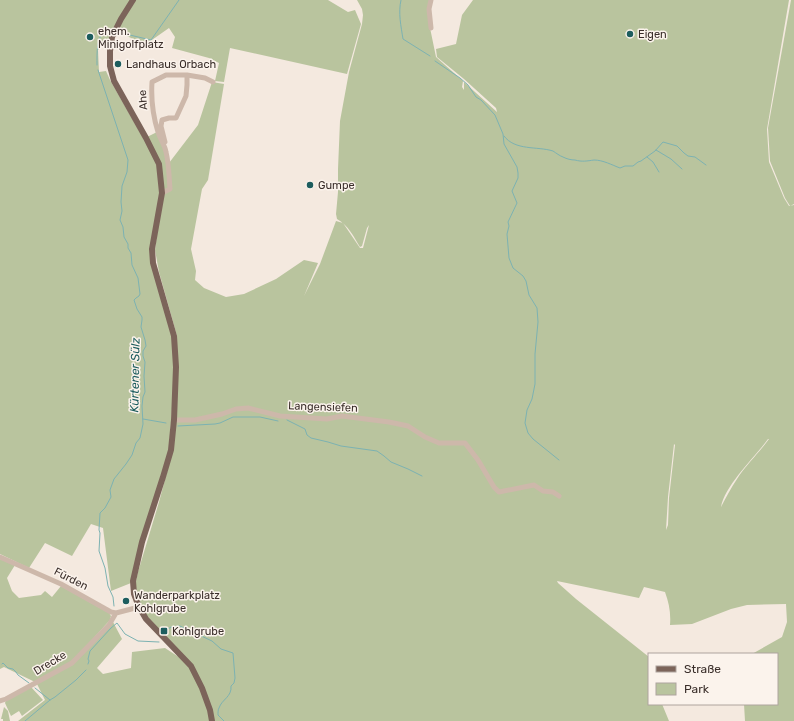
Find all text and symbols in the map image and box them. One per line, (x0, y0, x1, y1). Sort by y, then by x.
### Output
place label: ehem. Minigolfplatz (98, 25, 164, 51)
place label: Eigen (638, 28, 667, 41)
marker: Eigen (625, 29, 635, 39)
marker: ehem. Minigolfplatz (85, 32, 95, 42)
place label: Landhaus Orbach (126, 58, 216, 71)
marker: Landhaus Orbach (113, 59, 123, 69)
street label: Ahe (136, 89, 150, 111)
place label: Gumpe (318, 179, 355, 192)
marker: Gumpe (305, 180, 315, 190)
water label: Kürtener Sülz (127, 337, 143, 413)
street label: Langensiefen (288, 399, 358, 415)
street label: Fürden (52, 565, 90, 593)
place label: Wanderparkplatz Kohlgrube (134, 589, 220, 615)
marker: Wanderparkplatz Kohlgrube (121, 596, 131, 606)
place label: Kohlgrube (172, 625, 224, 638)
marker: Kohlgrube (159, 626, 169, 636)
street label: Drecke (31, 648, 69, 678)
legend (648, 653, 778, 705)
text: Straße (684, 662, 721, 676)
text: Park (684, 682, 710, 696)

